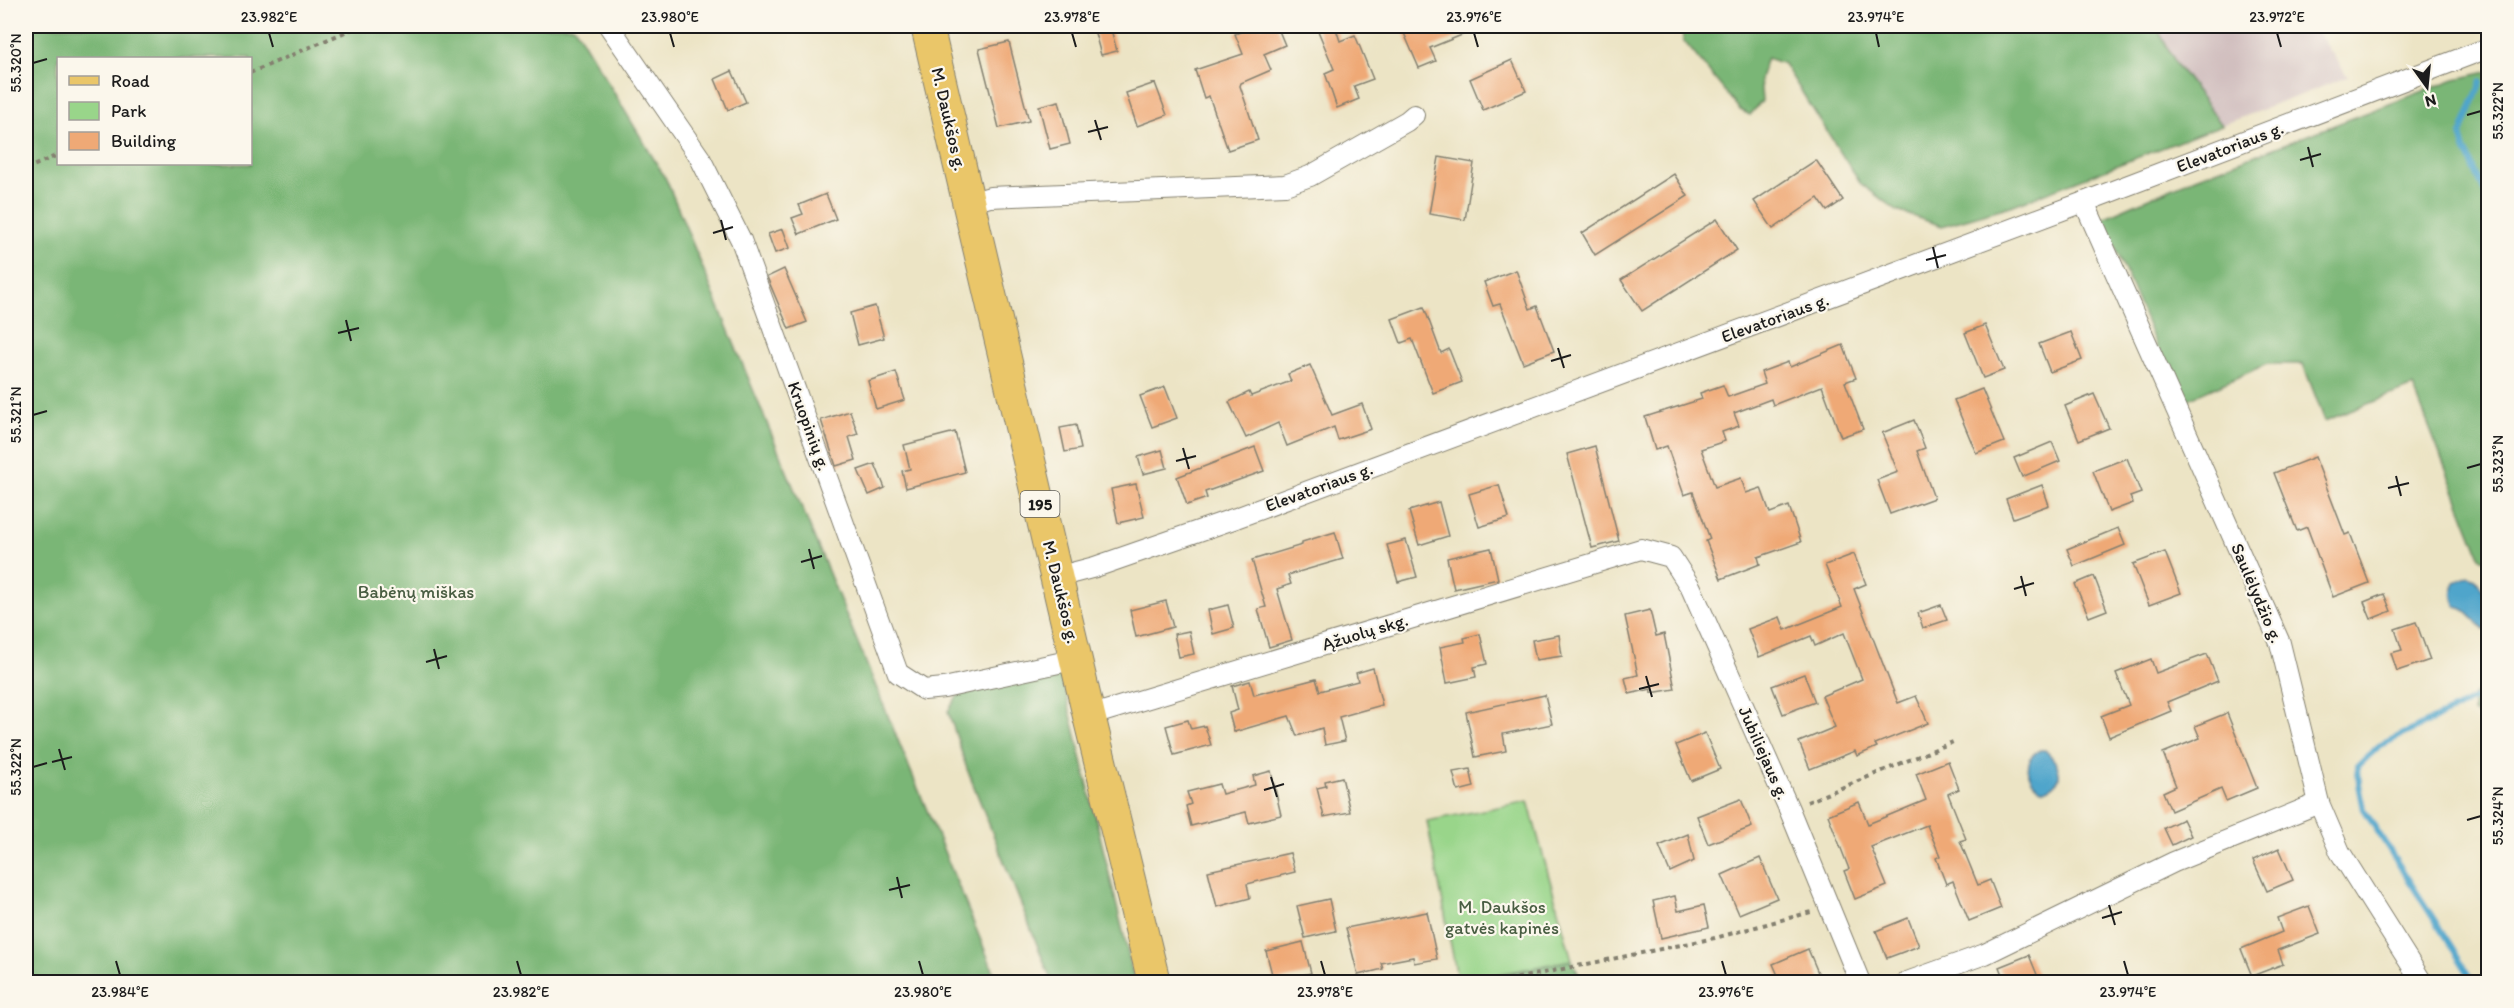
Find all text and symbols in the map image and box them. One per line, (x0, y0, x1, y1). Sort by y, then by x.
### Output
text: 23.982°E (241, 8, 297, 26)
text: 23.980°E (641, 8, 699, 26)
text: 23.978°E (1044, 8, 1100, 26)
text: 23.976°E (1446, 8, 1502, 26)
text: 23.974°E (1848, 8, 1904, 26)
text: 23.972°E (2249, 8, 2305, 26)
text: 55.320°N (7, 33, 25, 93)
legend (57, 57, 252, 165)
north arrow (2397, 57, 2457, 117)
street label: M. Daukšos g. (926, 65, 972, 173)
text: Road (111, 70, 150, 92)
text: 55.322°N (2489, 82, 2507, 140)
text: N (2423, 90, 2438, 112)
text: Park (111, 100, 146, 122)
street label: Elevatoriaus g. (2173, 116, 2287, 178)
text: Building (111, 130, 177, 152)
street label: Elevatoriaus g. (1718, 288, 1832, 348)
street label: Kruopinių g. (783, 378, 835, 474)
text: 55.321°N (7, 386, 25, 444)
text: 55.323°N (2489, 435, 2507, 493)
street label: Elevatoriaus g. (1262, 457, 1376, 517)
road number: 195 (1020, 491, 1060, 517)
street label: M. Daukšos g. (1038, 538, 1084, 646)
street label: Saulėlydžio g. (2226, 540, 2288, 646)
park label: Babėnų miškas (358, 581, 474, 603)
street label: Ąžuolų skg. (1319, 608, 1411, 656)
street label: Jubiliejaus g. (1734, 703, 1794, 803)
text: 55.322°N (7, 738, 25, 796)
text: 55.324°N (2489, 786, 2507, 846)
park label: M. Daukšos gatvės kapinės (1445, 896, 1559, 939)
text: 23.984°E (91, 983, 149, 1001)
text: 23.982°E (493, 983, 549, 1001)
text: 23.980°E (894, 983, 952, 1001)
text: 23.978°E (1297, 983, 1353, 1001)
text: 23.976°E (1698, 983, 1754, 1001)
text: 23.974°E (2100, 983, 2156, 1001)

